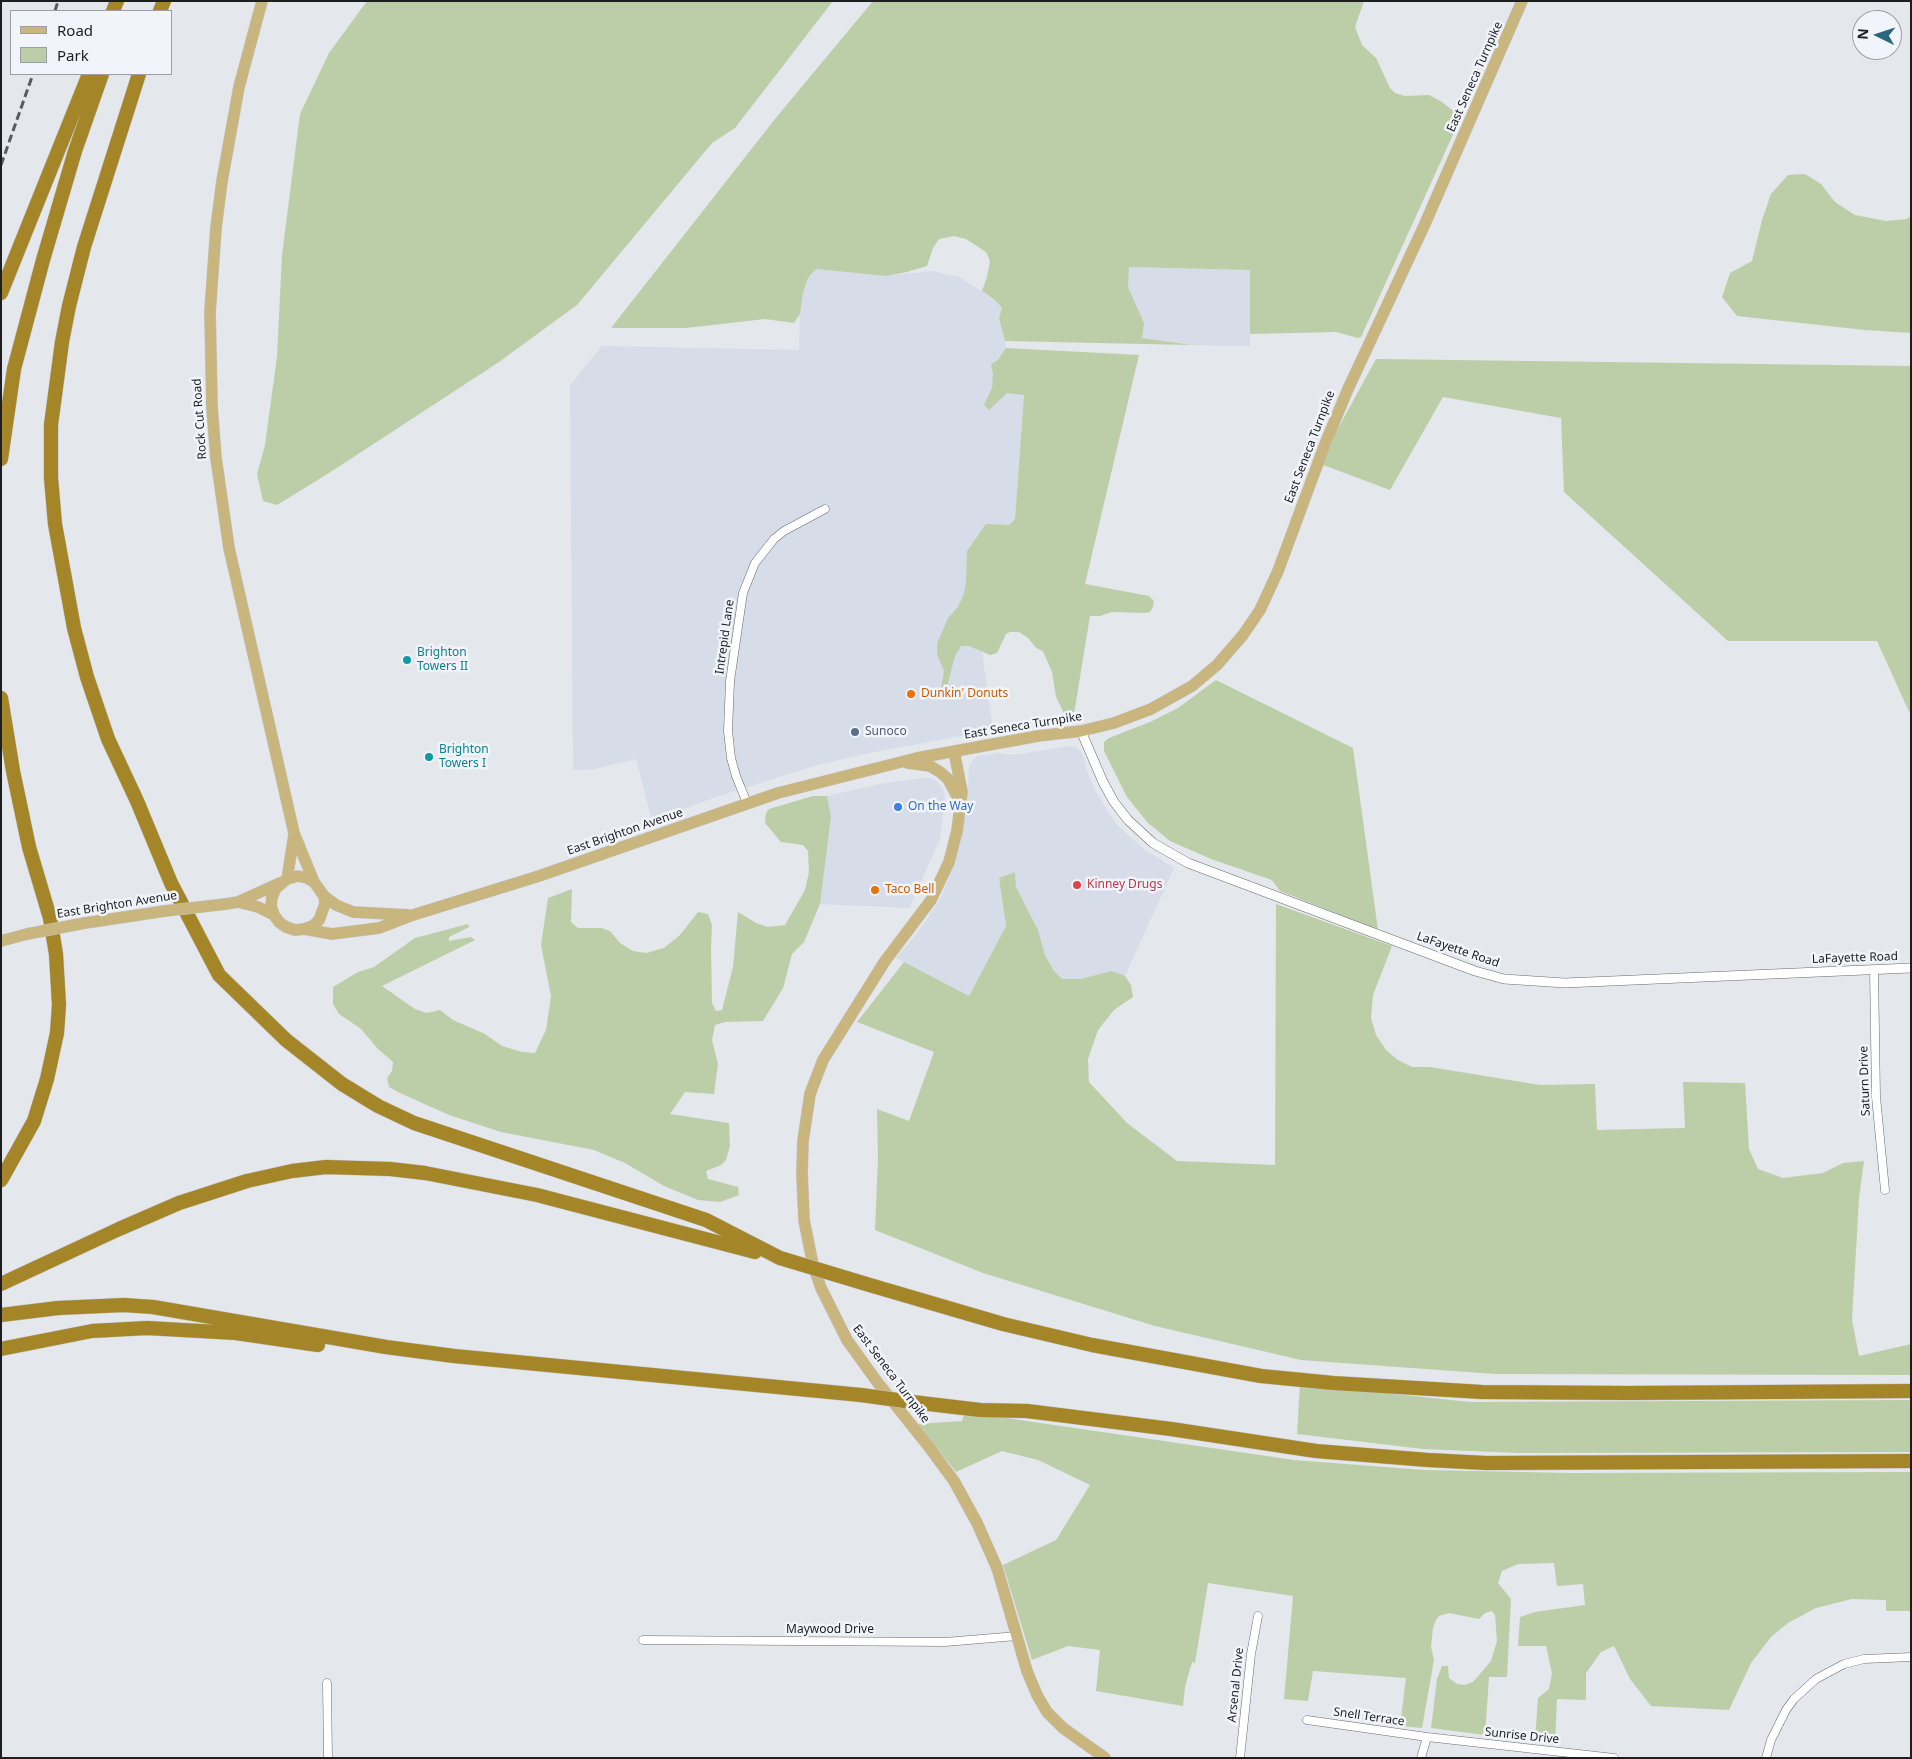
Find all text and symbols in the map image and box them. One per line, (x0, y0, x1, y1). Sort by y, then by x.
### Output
legend (10, 10, 172, 75)
north arrow (1852, 10, 1902, 60)
text: Road (57, 20, 93, 40)
street label: East Seneca Turnpike (1444, 20, 1506, 134)
text: N (1853, 28, 1872, 40)
text: Park (57, 45, 89, 65)
street label: Rock Cut Road (190, 378, 210, 460)
street label: East Seneca Turnpike (1282, 389, 1338, 505)
street label: Intrepid Lane (713, 599, 737, 675)
place label: Brighton Towers II (417, 646, 468, 674)
marker: Brighton Towers II (401, 654, 413, 666)
place label: Dunkin' Donuts (921, 687, 1008, 701)
marker: Dunkin' Donuts (905, 688, 917, 700)
street label: East Seneca Turnpike (963, 710, 1083, 742)
place label: Sunoco (865, 725, 907, 739)
marker: Sunoco (849, 726, 861, 738)
place label: Brighton Towers I (439, 743, 489, 771)
marker: Brighton Towers I (423, 751, 435, 763)
place label: On the Way (908, 800, 973, 814)
marker: On the Way (892, 801, 904, 813)
street label: East Brighton Avenue (565, 805, 685, 859)
place label: Kinney Drugs (1087, 878, 1162, 892)
marker: Kinney Drugs (1071, 879, 1083, 891)
place label: Taco Bell (885, 883, 934, 897)
marker: Taco Bell (869, 884, 881, 896)
street label: East Brighton Avenue (56, 888, 178, 922)
street label: LaFayette Road (1415, 929, 1501, 971)
street label: LaFayette Road (1812, 949, 1898, 967)
street label: Saturn Drive (1857, 1046, 1873, 1116)
street label: East Seneca Turnpike (849, 1322, 933, 1426)
street label: Maywood Drive (786, 1623, 874, 1637)
street label: Arsenal Drive (1225, 1647, 1247, 1723)
street label: Snell Terrace (1333, 1705, 1405, 1729)
street label: Sunrise Drive (1484, 1725, 1560, 1747)

